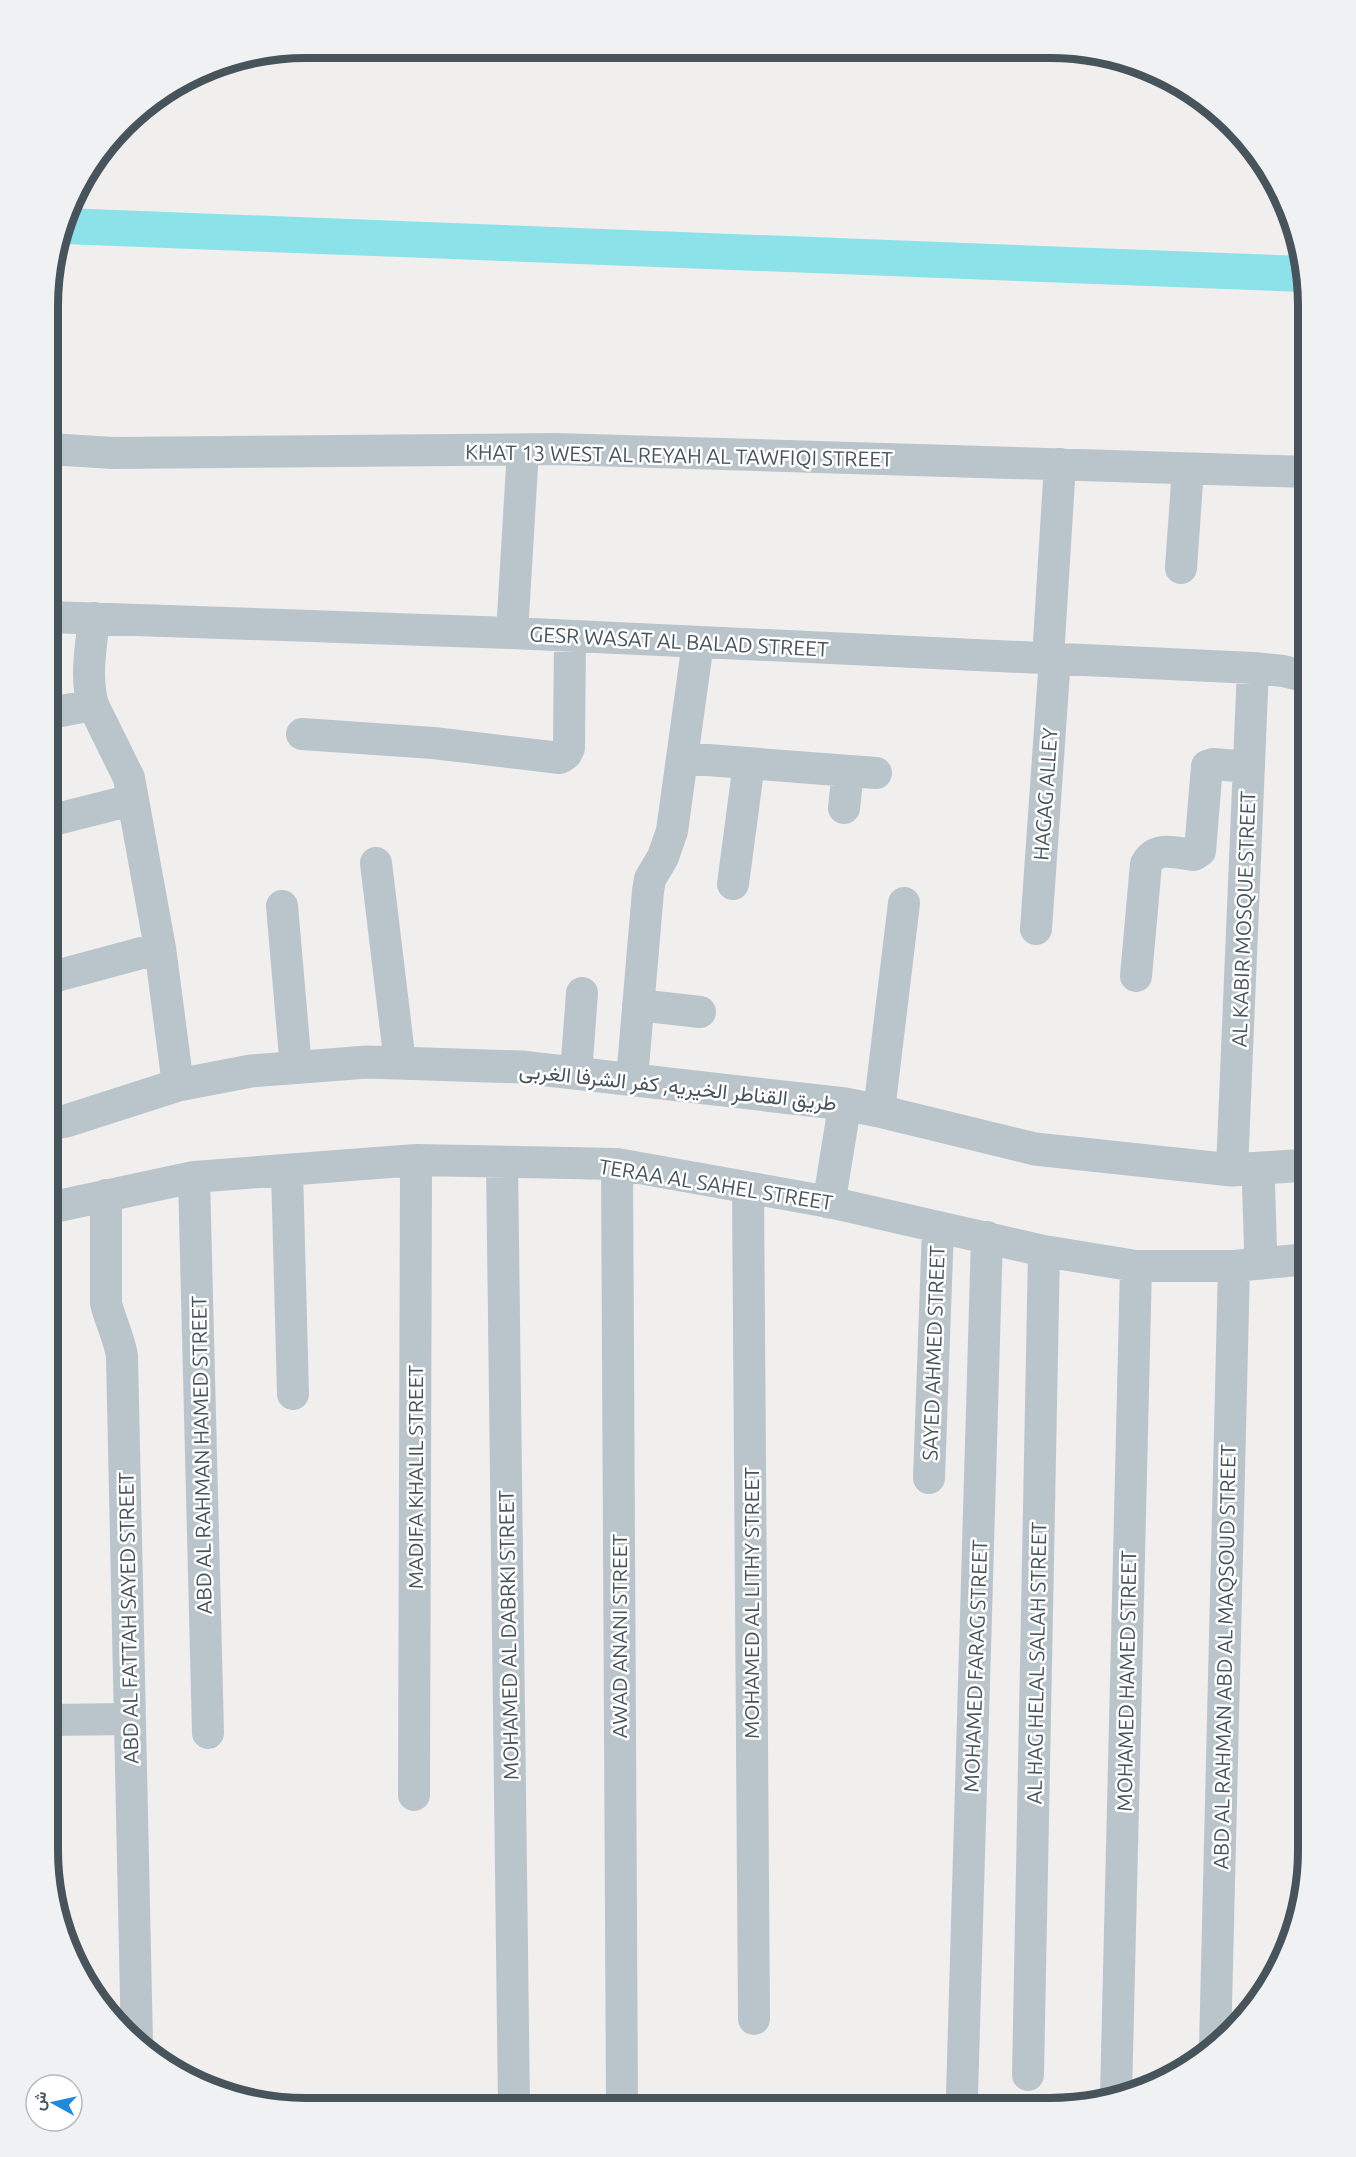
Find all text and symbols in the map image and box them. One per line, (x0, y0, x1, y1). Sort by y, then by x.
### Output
street label: KHAT 13 WEST AL REYAH AL TAWFIQI STREET (465, 439, 893, 471)
street label: GESR WASAT AL BALAD STREET (529, 621, 829, 661)
street label: HAGAG ALLEY (1028, 727, 1062, 861)
street label: AL KABIR MOSQUE STREET (1227, 790, 1259, 1048)
street label: طريق القناطر الخيريه, كفر الشرفا الغربى (518, 1057, 838, 1117)
street label: TERAA AL SAHEL STREET (597, 1154, 835, 1214)
street label: SAYED AHMED STREET (917, 1244, 949, 1461)
street label: ABD AL RAHMAN HAMED STREET (186, 1295, 216, 1614)
street label: MADIFA KHALIL STREET (403, 1364, 427, 1589)
street label: ABD AL RAHMAN ABD AL MAQSOUD STREET (1208, 1444, 1240, 1870)
street label: MOHAMED AL LITHY STREET (739, 1467, 763, 1739)
street label: ABD AL FATTAH SAYED STREET (113, 1471, 143, 1764)
street label: MOHAMED AL DABRKI STREET (493, 1489, 523, 1780)
street label: AL HAG HELAL SALAH STREET (1022, 1521, 1050, 1805)
street label: AWAD ANANI STREET (607, 1534, 631, 1738)
street label: MOHAMED FARAG STREET (959, 1539, 991, 1793)
street label: MOHAMED HAMED STREET (1112, 1550, 1140, 1812)
north arrow (24, 2073, 84, 2133)
text: ش (29, 2090, 50, 2112)

